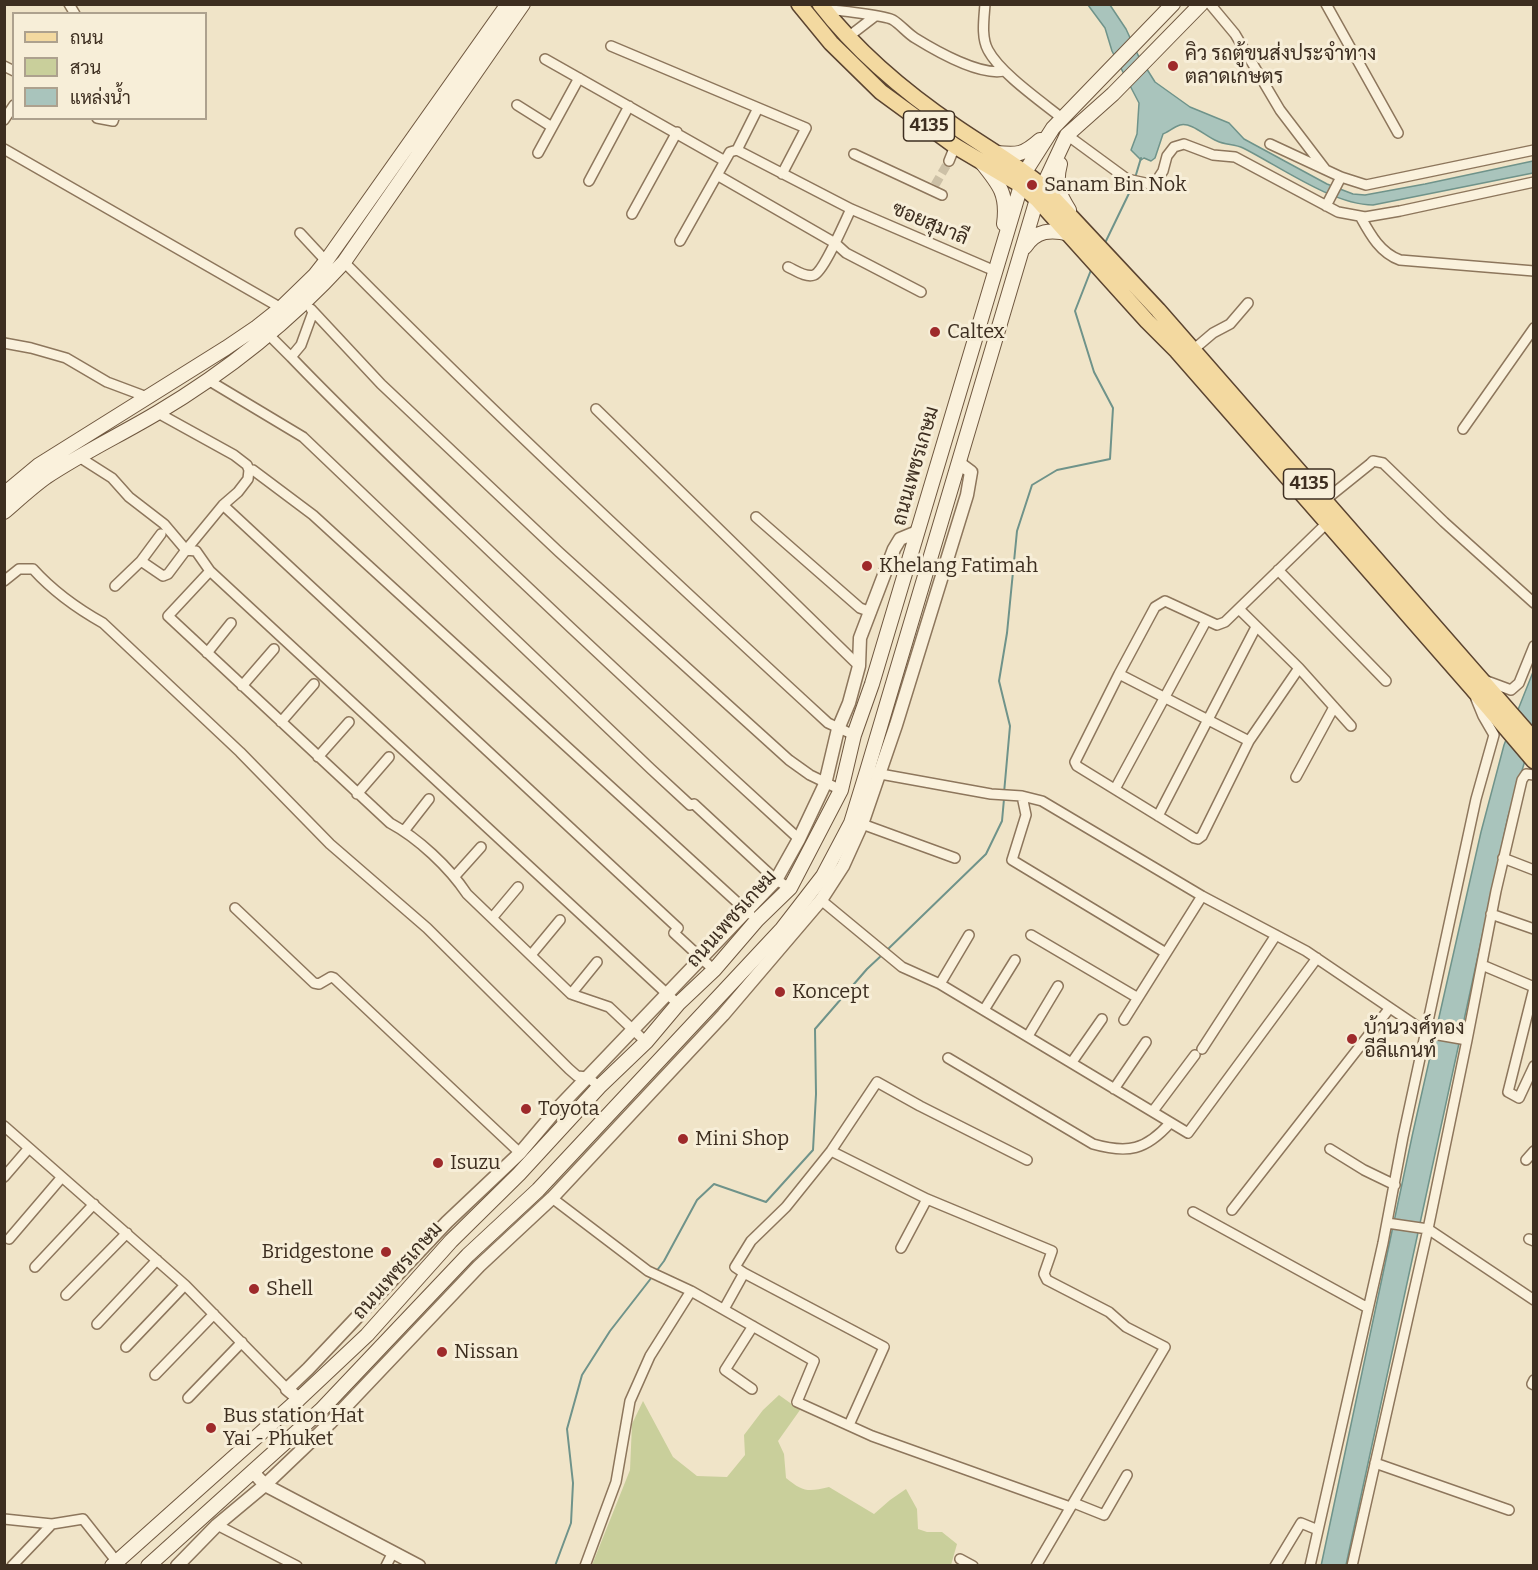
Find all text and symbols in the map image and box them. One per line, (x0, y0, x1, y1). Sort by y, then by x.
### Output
legend (12, 12, 207, 120)
text: ถนน (70, 27, 103, 49)
place label: คิว รถตู้ขนส่งประจำทาง ตลาดเกษตร (1185, 42, 1376, 89)
text: สวน (70, 57, 101, 79)
marker: คิว รถตู้ขนส่งประจำทาง ตลาดเกษตร (1166, 59, 1180, 73)
text: แหล่งน้ำ (70, 87, 131, 109)
road number: 4135 (904, 111, 954, 141)
place label: Sanam Bin Nok (1044, 173, 1187, 197)
marker: Sanam Bin Nok (1025, 178, 1039, 192)
street label: ซอยสุมาลี (888, 197, 972, 251)
place label: Caltex (947, 320, 1005, 344)
marker: Caltex (928, 325, 942, 339)
street label: ถนนเพชรเกษม (888, 404, 944, 528)
road number: 4135 (1284, 469, 1334, 499)
place label: Khelang Fatimah (879, 554, 1038, 578)
marker: Khelang Fatimah (860, 559, 874, 573)
street label: ถนนเพชรเกษม (682, 865, 782, 973)
place label: Koncept (792, 980, 869, 1004)
marker: Koncept (773, 985, 787, 999)
place label: บ้านวงศ์ทอง อีลีแกนท์ (1364, 1016, 1465, 1063)
marker: บ้านวงศ์ทอง อีลีแกนท์ (1345, 1032, 1359, 1046)
place label: Toyota (538, 1097, 599, 1121)
marker: Toyota (519, 1102, 533, 1116)
place label: Mini Shop (695, 1127, 789, 1151)
marker: Mini Shop (676, 1132, 690, 1146)
place label: Isuzu (450, 1151, 500, 1175)
marker: Isuzu (431, 1156, 445, 1170)
street label: ถนนเพชรเกษม (348, 1217, 448, 1325)
place label: Bridgestone (262, 1240, 374, 1264)
marker: Bridgestone (379, 1245, 393, 1259)
place label: Shell (266, 1277, 313, 1301)
marker: Shell (247, 1282, 261, 1296)
place label: Nissan (454, 1340, 519, 1364)
marker: Nissan (435, 1345, 449, 1359)
place label: Bus station Hat Yai - Phuket (223, 1404, 364, 1451)
marker: Bus station Hat Yai - Phuket (204, 1421, 218, 1435)

